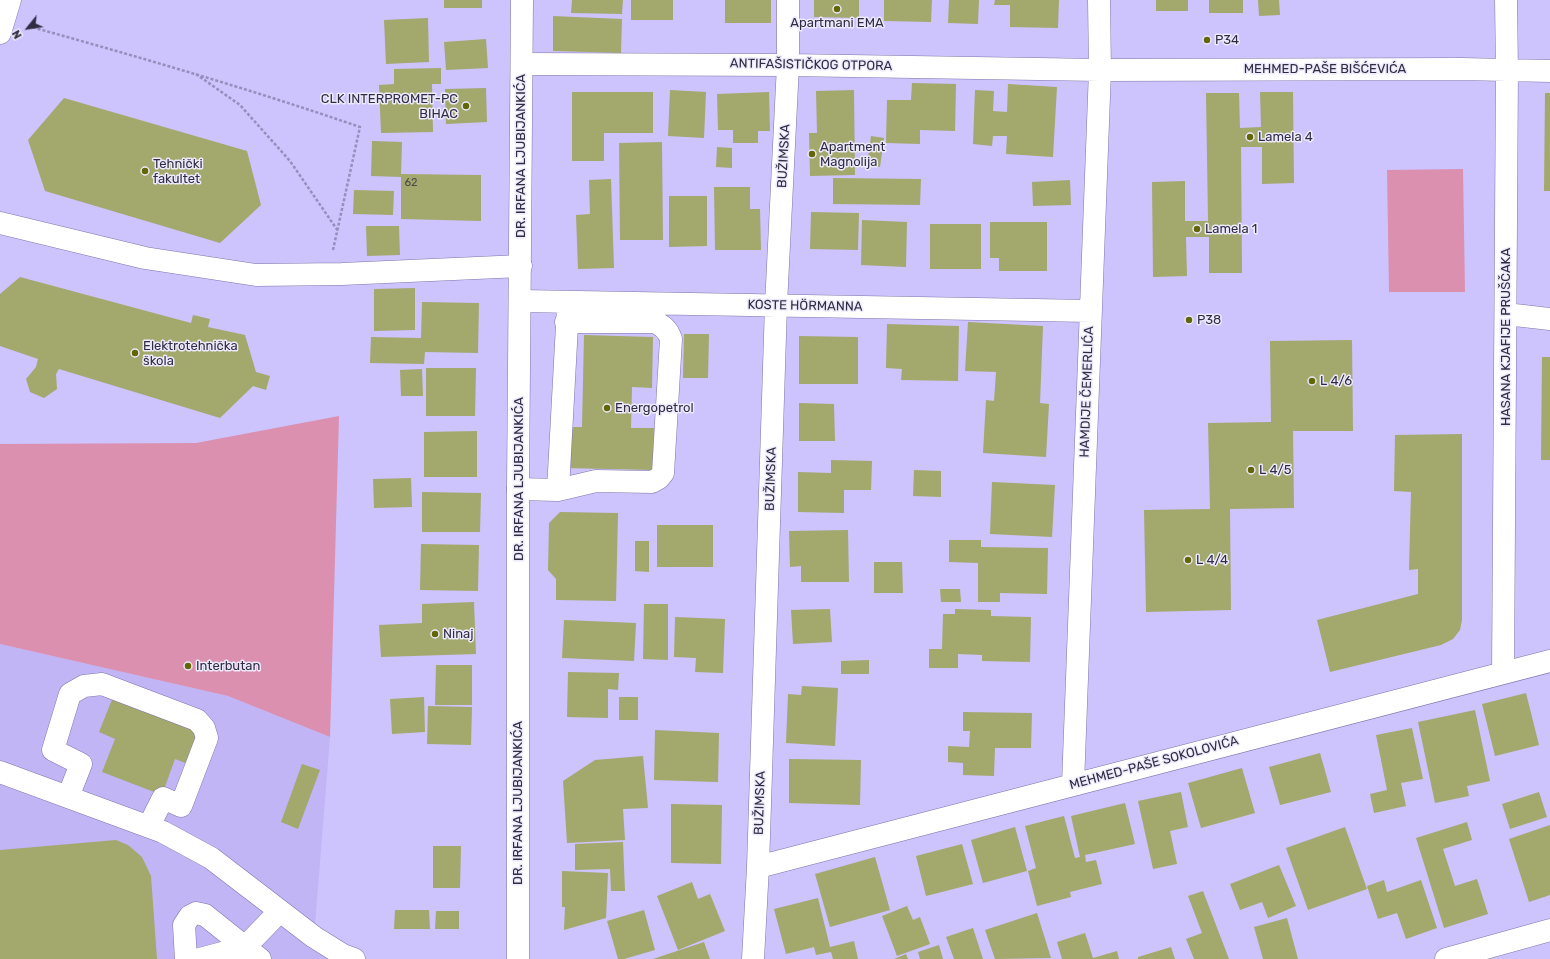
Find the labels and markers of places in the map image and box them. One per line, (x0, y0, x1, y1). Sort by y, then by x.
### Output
marker: Apartmani EMA (832, 4, 842, 14)
place label: Apartmani EMA (790, 15, 884, 31)
place label: P34 (1215, 32, 1239, 48)
marker: P34 (1202, 35, 1212, 45)
place label: CLK INTERPROMET-PC BIHAC (321, 91, 458, 122)
marker: CLK INTERPROMET-PC BIHAC (461, 101, 471, 111)
place label: Lamela 4 (1258, 129, 1313, 145)
marker: Lamela 4 (1245, 132, 1255, 142)
place label: Apartment Magnolija (820, 139, 885, 170)
marker: Apartment Magnolija (807, 149, 817, 159)
place label: Tehnički fakultet (153, 156, 203, 187)
marker: Tehnički fakultet (140, 166, 150, 176)
place label: Lamela 1 (1205, 221, 1257, 237)
marker: Lamela 1 (1192, 224, 1202, 234)
place label: P38 (1197, 312, 1221, 328)
marker: P38 (1184, 315, 1194, 325)
place label: Elektrotehnička škola (143, 338, 238, 369)
marker: Elektrotehnička škola (130, 348, 140, 358)
place label: L 4/6 (1320, 373, 1352, 389)
marker: L 4/6 (1307, 376, 1317, 386)
place label: Energopetrol (615, 400, 694, 416)
marker: Energopetrol (602, 403, 612, 413)
place label: L 4/5 (1259, 462, 1291, 478)
marker: L 4/5 (1246, 465, 1256, 475)
place label: L 4/4 (1196, 552, 1228, 568)
marker: L 4/4 (1183, 555, 1193, 565)
place label: Ninaj (443, 626, 474, 642)
marker: Ninaj (430, 629, 440, 639)
place label: Interbutan (196, 658, 260, 674)
marker: Interbutan (183, 661, 193, 671)

